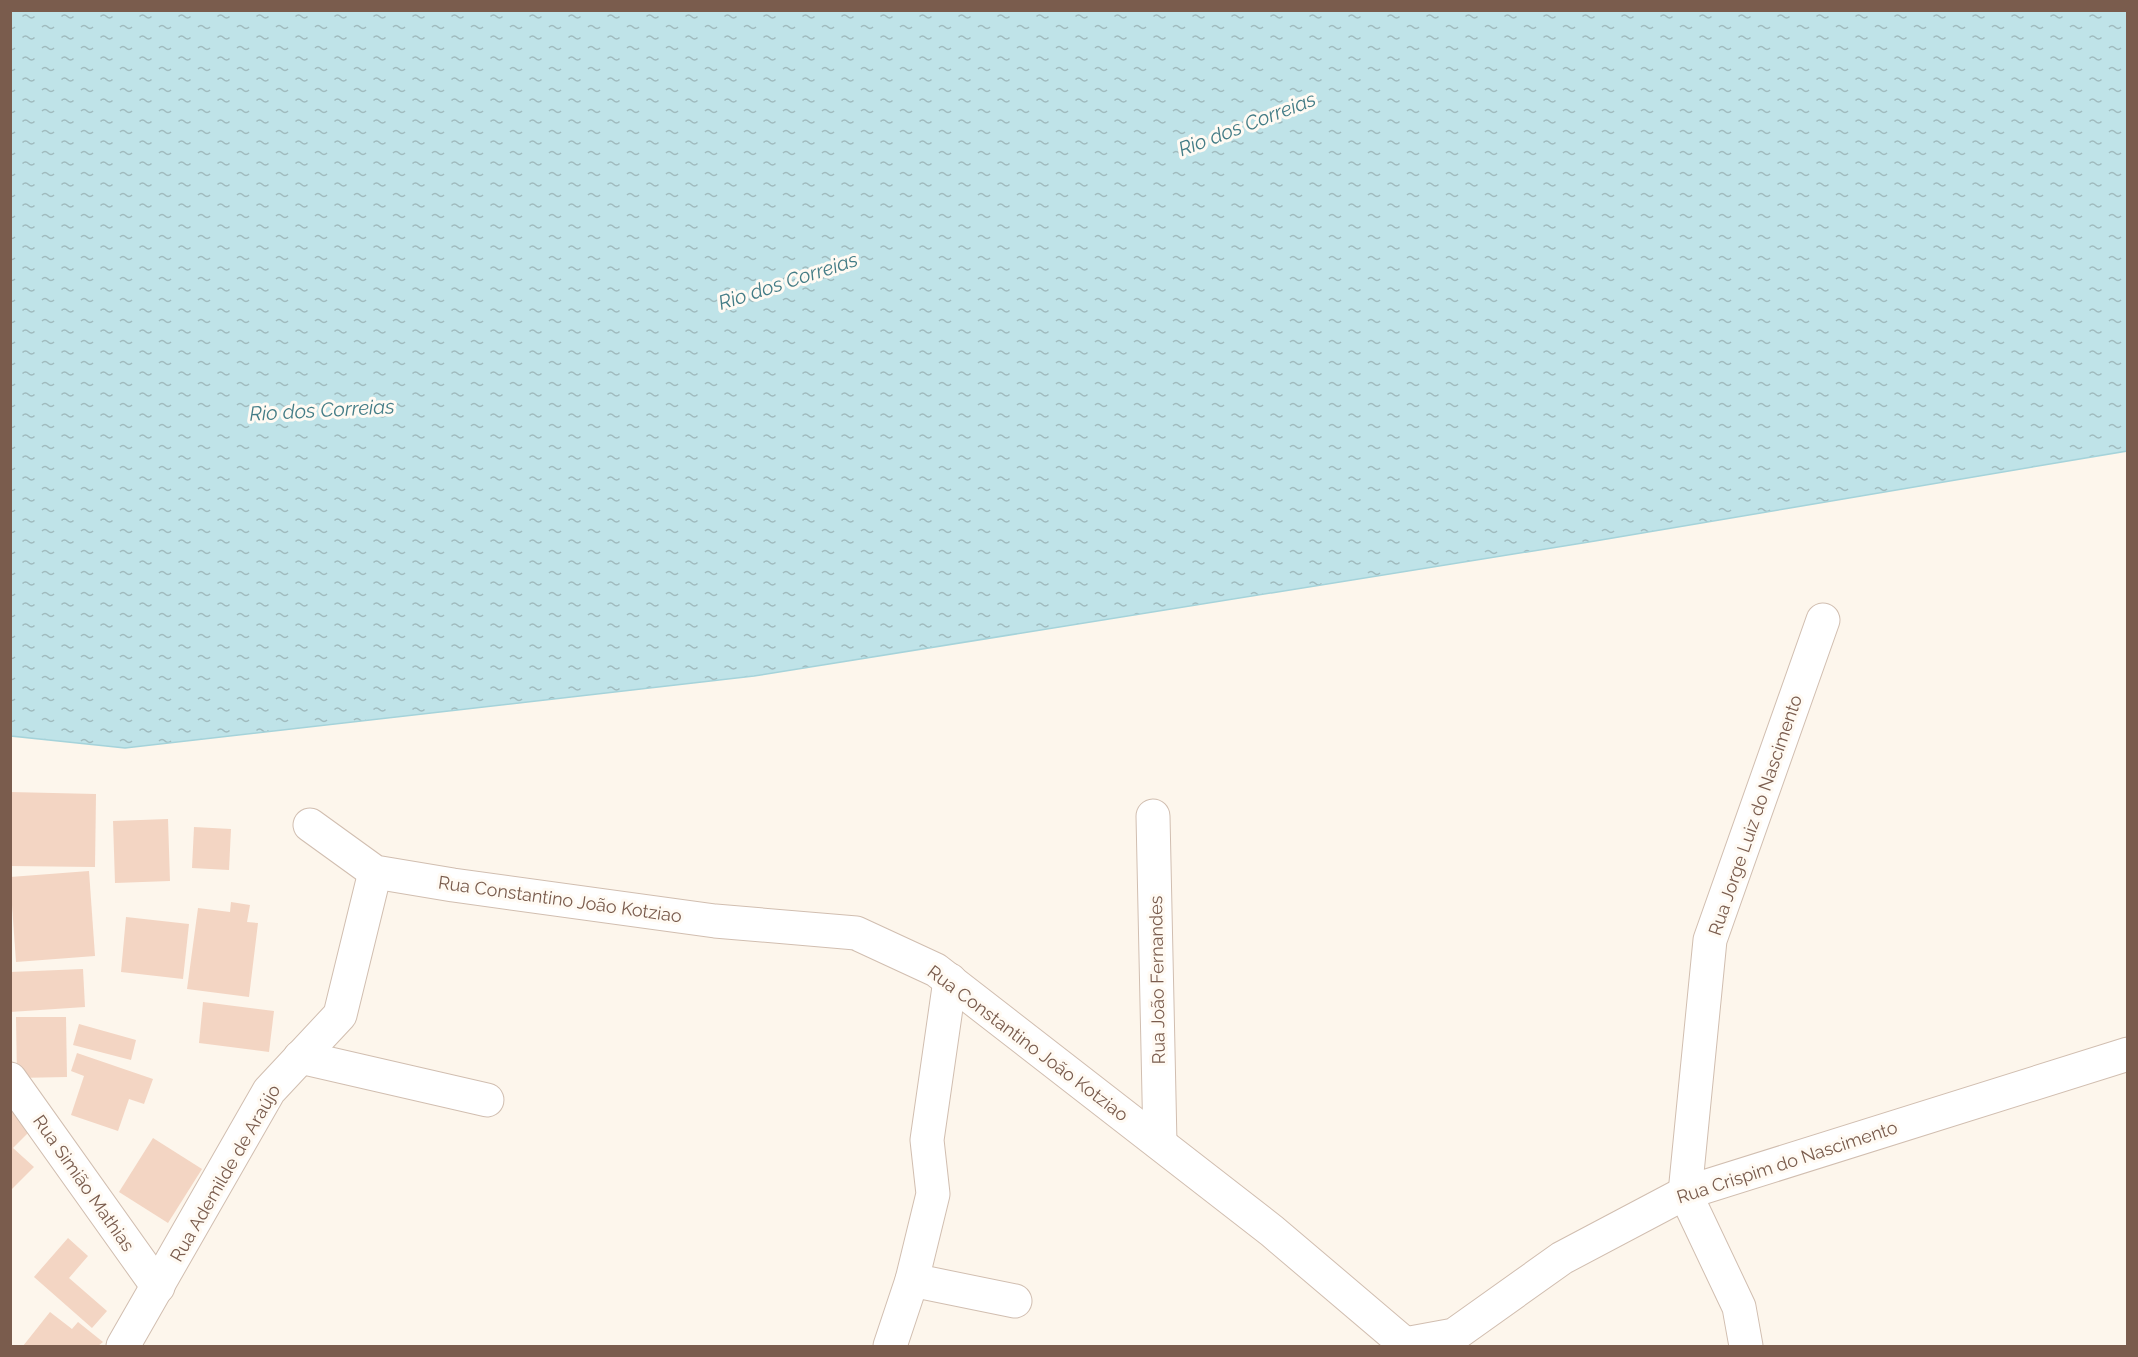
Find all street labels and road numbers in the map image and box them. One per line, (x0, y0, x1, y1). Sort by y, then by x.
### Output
street label: Rua Jorge Luiz do Nascimento (1704, 692, 1806, 938)
street label: Rua Constantino João Kotziao (437, 872, 683, 927)
street label: Rua João Fernandes (1145, 895, 1169, 1065)
street label: Rua Constantino João Kotziao (924, 961, 1133, 1125)
street label: Rua Ademilde de Araújo (166, 1080, 284, 1265)
street label: Rua Simião Mathias (29, 1111, 139, 1255)
street label: Rua Crispim do Nascimento (1674, 1116, 1900, 1208)

